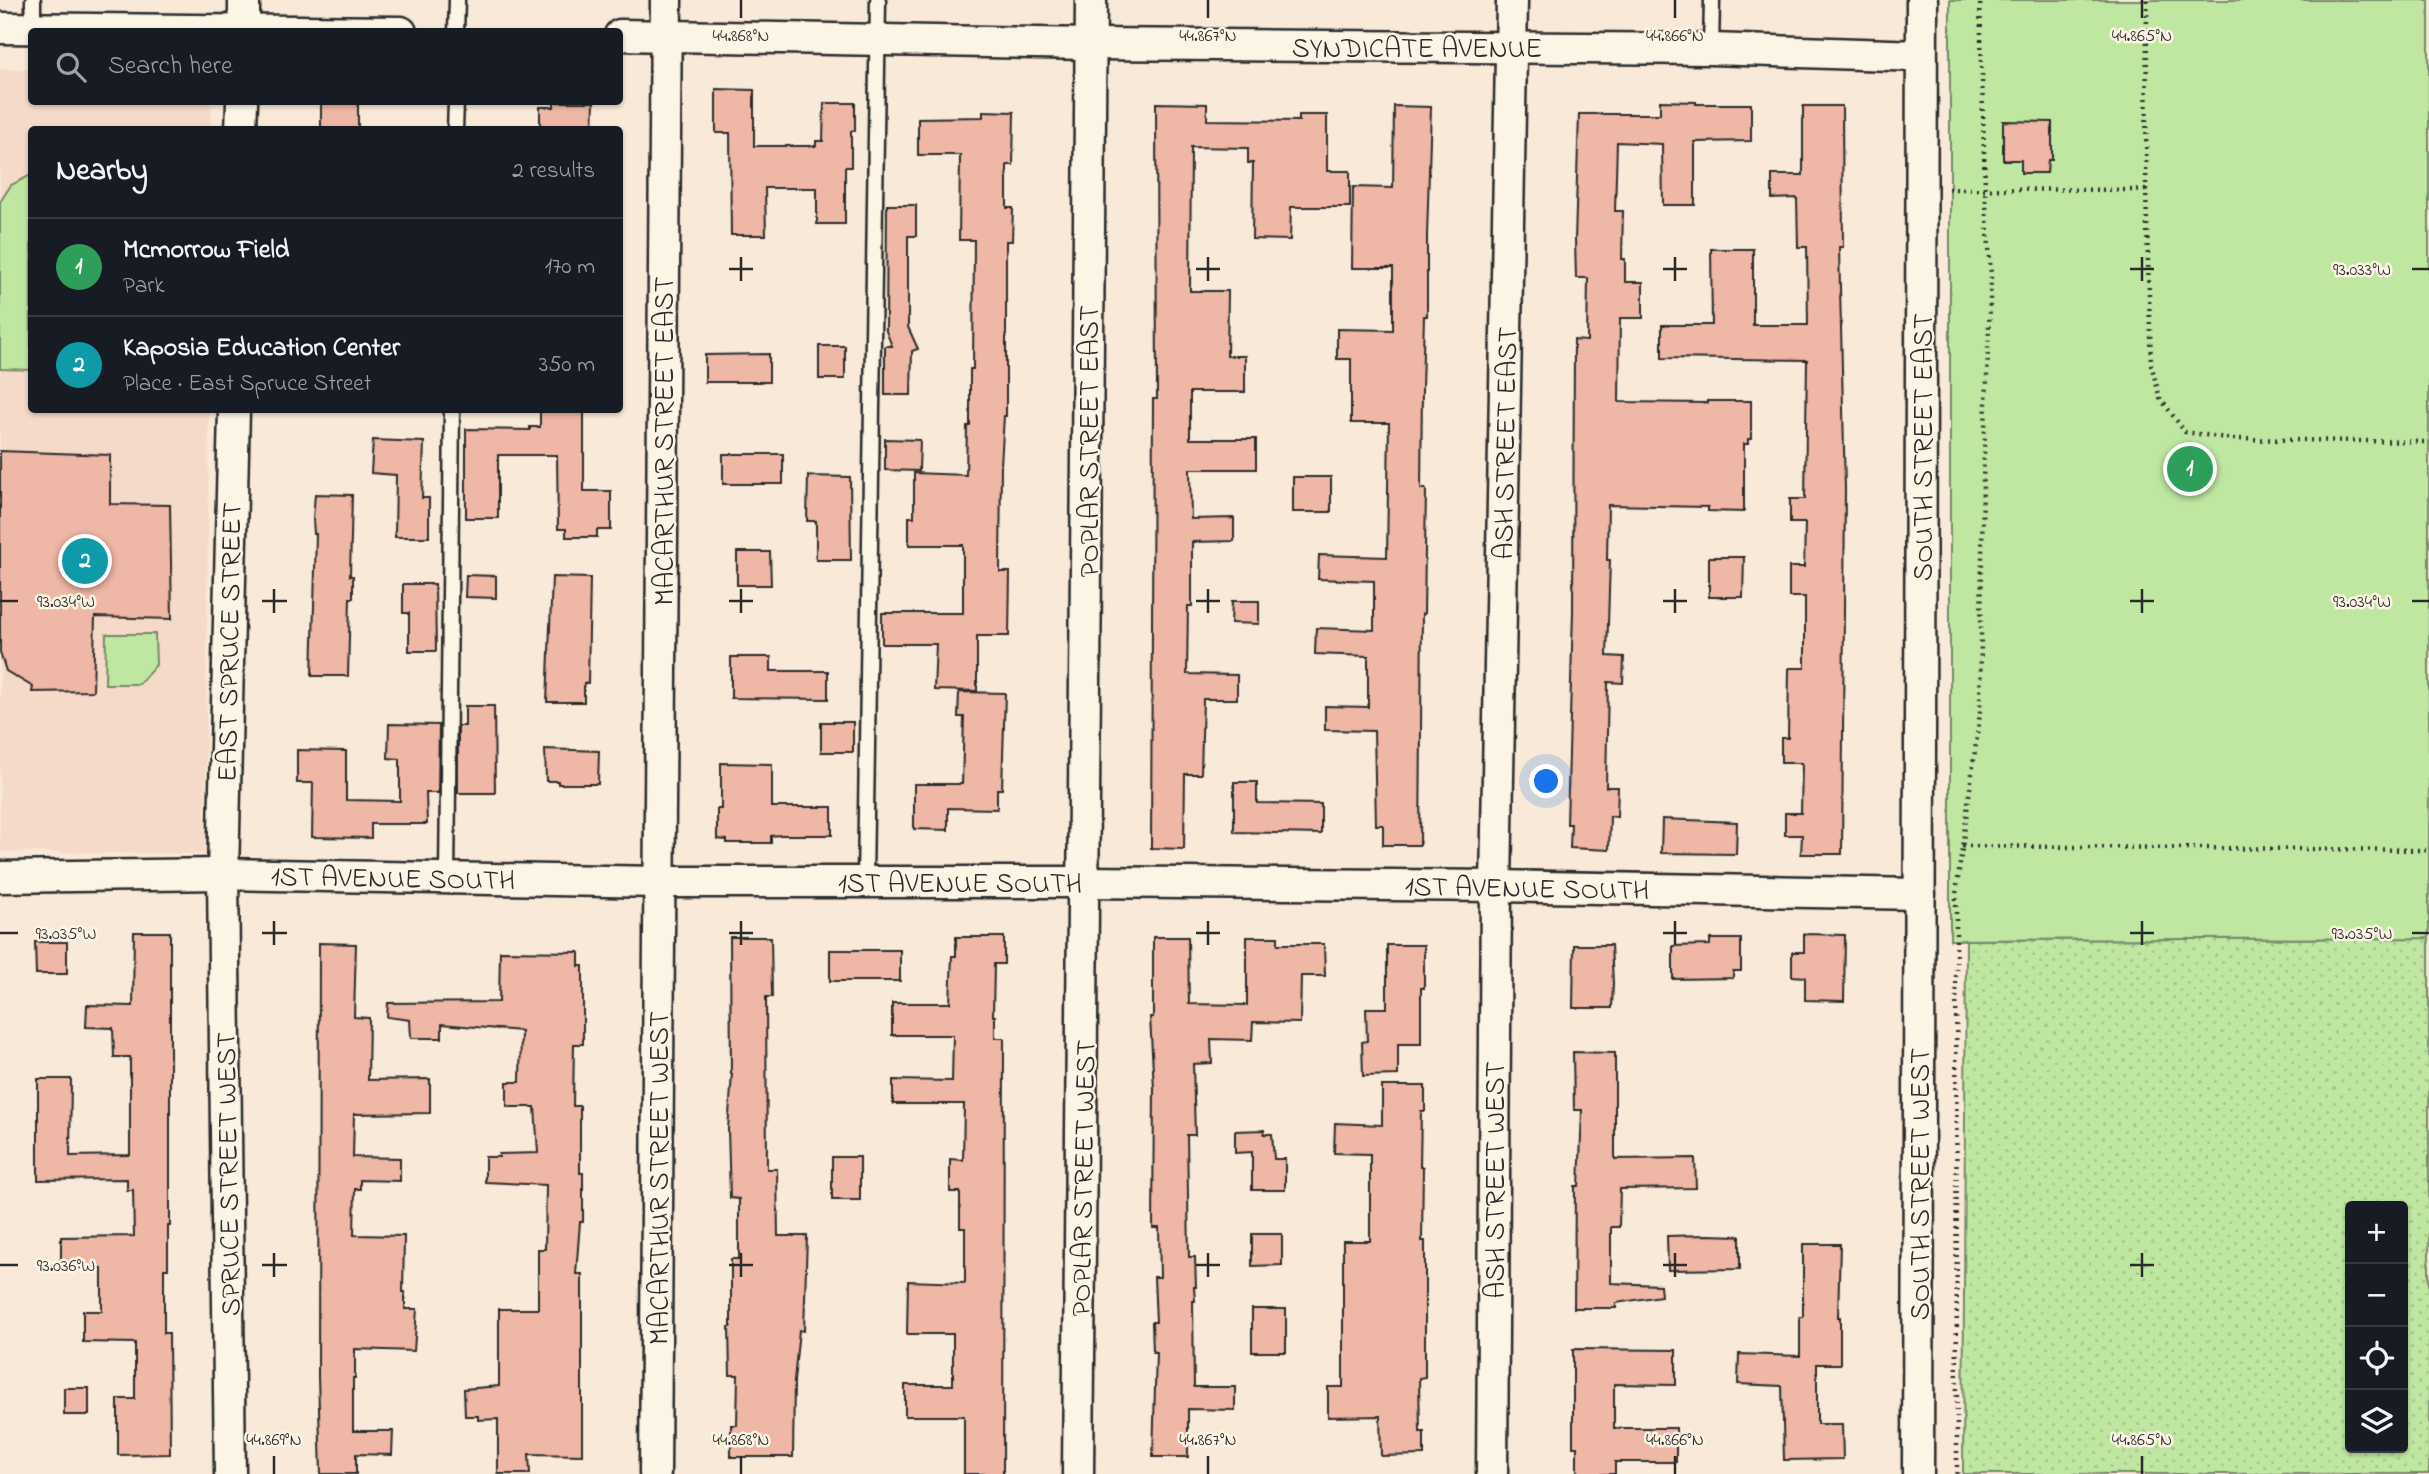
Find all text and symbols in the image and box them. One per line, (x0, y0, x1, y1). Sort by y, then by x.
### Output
text: 44.868°N (713, 24, 769, 50)
text: 44.867°N (1179, 24, 1237, 50)
text: 44.866°N (1646, 24, 1704, 50)
text: 44.865°N (2112, 24, 2172, 50)
search box (28, 28, 623, 105)
street label: SYNDICATE AVENUE (1292, 30, 1542, 71)
icon: search (52, 48, 90, 86)
text: Search here (108, 48, 233, 86)
text: Nearby (56, 150, 148, 194)
text: 2 results (512, 155, 595, 188)
text: Mcmorrow Field (123, 232, 289, 270)
text: 1 (75, 251, 83, 284)
text: 170 m (545, 251, 595, 284)
text: 93.033°W (2333, 258, 2391, 284)
text: Park (123, 270, 165, 303)
street label: MACARTHUR STREET EAST (646, 276, 687, 606)
street label: POPLAR STREET EAST (1071, 305, 1112, 577)
street label: SOUTH STREET EAST (1905, 313, 1946, 581)
street label: ASH STREET EAST (1485, 326, 1530, 560)
text: Kaposia Education Center (123, 330, 400, 368)
text: 2 (73, 349, 85, 382)
text: 350 m (539, 349, 595, 382)
text: Place · East Spruce Street (123, 368, 371, 401)
pin: 1 (2167, 443, 2213, 495)
street label: EAST SPRUCE STREET (209, 502, 254, 782)
pin: 2 (62, 535, 108, 587)
text: 93.034°W (37, 590, 95, 616)
text: 93.034°W (2333, 590, 2391, 616)
your location (1529, 764, 1563, 798)
street label: 1ST AVENUE SOUTH (270, 858, 515, 903)
street label: 1ST AVENUE SOUTH (838, 865, 1082, 906)
street label: 1ST AVENUE SOUTH (1404, 868, 1649, 913)
text: 93.035°W (36, 922, 96, 948)
text: 93.035°W (2332, 922, 2392, 948)
street label: MACARTHUR STREET WEST (641, 1011, 682, 1345)
street label: SPRUCE STREET WEST (208, 1032, 253, 1316)
street label: POPLAR STREET WEST (1063, 1039, 1108, 1317)
street label: SOUTH STREET WEST (1902, 1048, 1943, 1320)
street label: ASH STREET WEST (1477, 1061, 1518, 1299)
map controls (2345, 1201, 2408, 1453)
button: + (2345, 1201, 2408, 1264)
text: 93.036°W (37, 1254, 95, 1280)
button: − (2345, 1264, 2408, 1327)
button: locate (2345, 1327, 2408, 1390)
button: layers (2345, 1390, 2408, 1453)
text: 44.869°N (246, 1428, 302, 1454)
text: 44.868°N (713, 1428, 769, 1454)
text: 44.867°N (1179, 1428, 1237, 1454)
text: 44.866°N (1646, 1428, 1704, 1454)
text: 44.865°N (2112, 1428, 2172, 1454)

